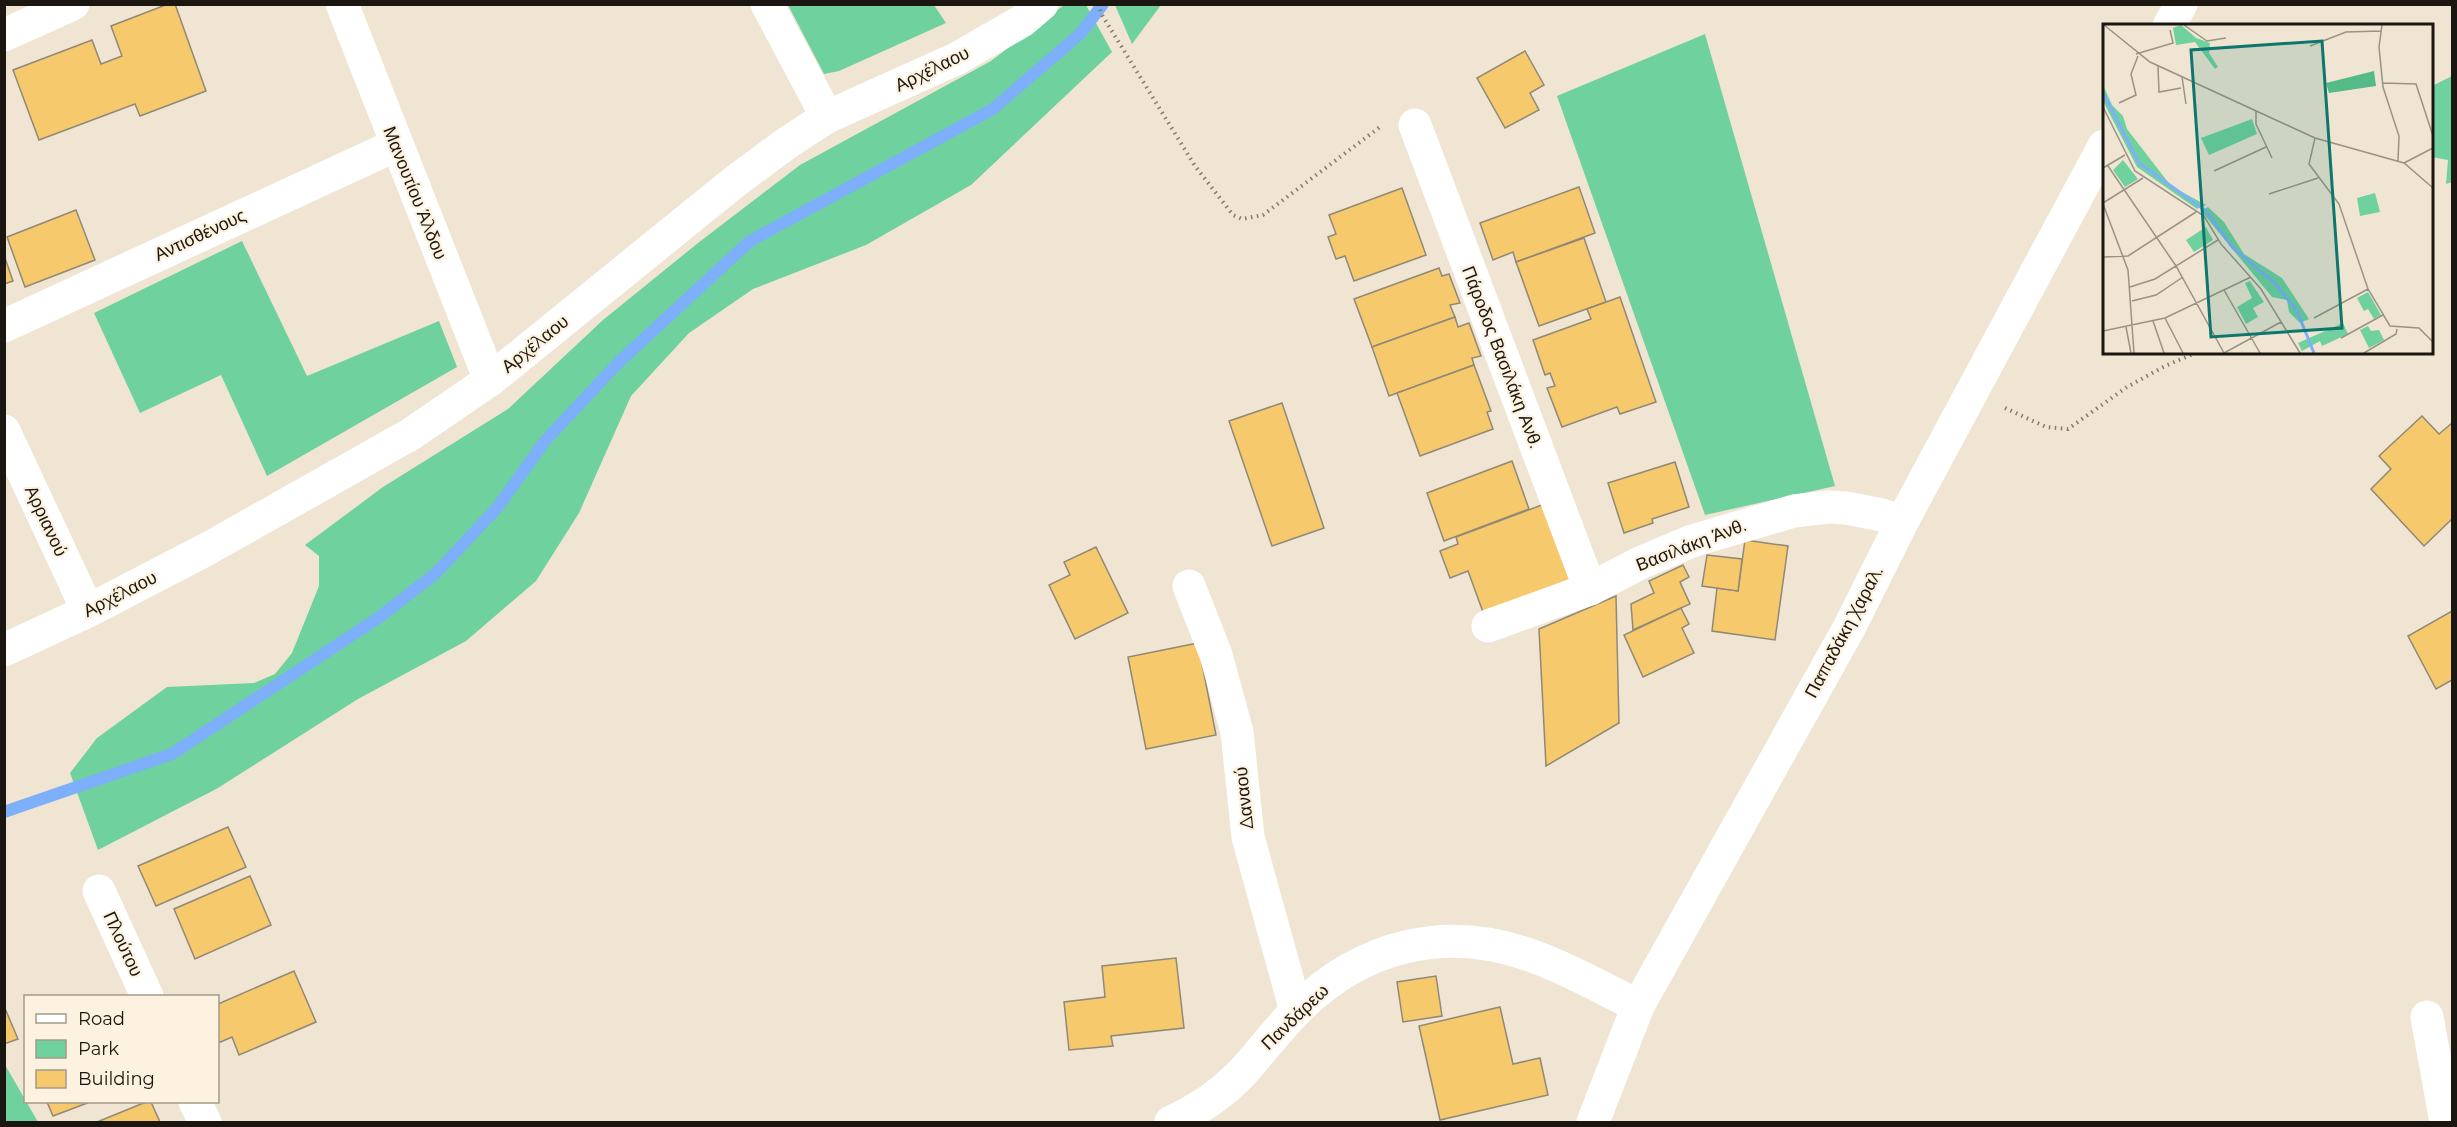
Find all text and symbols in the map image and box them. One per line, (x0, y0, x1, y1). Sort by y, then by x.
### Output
inset map (2103, 24, 2433, 354)
street label: Αρχέλαου (891, 42, 973, 96)
street label: Μανουτίου Άλδου (378, 123, 452, 263)
street label: Αντισθένους (151, 204, 250, 266)
street label: Πάροδος Βασιλάκη Ανθ. (1457, 263, 1547, 451)
street label: Αρχέλαου (497, 310, 573, 378)
street label: Αρριανού (20, 482, 72, 560)
street label: Βασιλάκη Άνθ. (1633, 514, 1749, 576)
street label: Παπαδάκη Χαραλ. (1800, 563, 1888, 701)
street label: Αρχέλαου (79, 566, 161, 622)
street label: Δαναού (1230, 766, 1258, 830)
street label: Πλούτου (98, 908, 148, 980)
street label: Πανδάρεω (1257, 980, 1333, 1054)
legend (24, 995, 219, 1103)
text: Road (78, 1008, 125, 1030)
text: Park (78, 1038, 119, 1060)
text: Building (78, 1068, 155, 1090)

